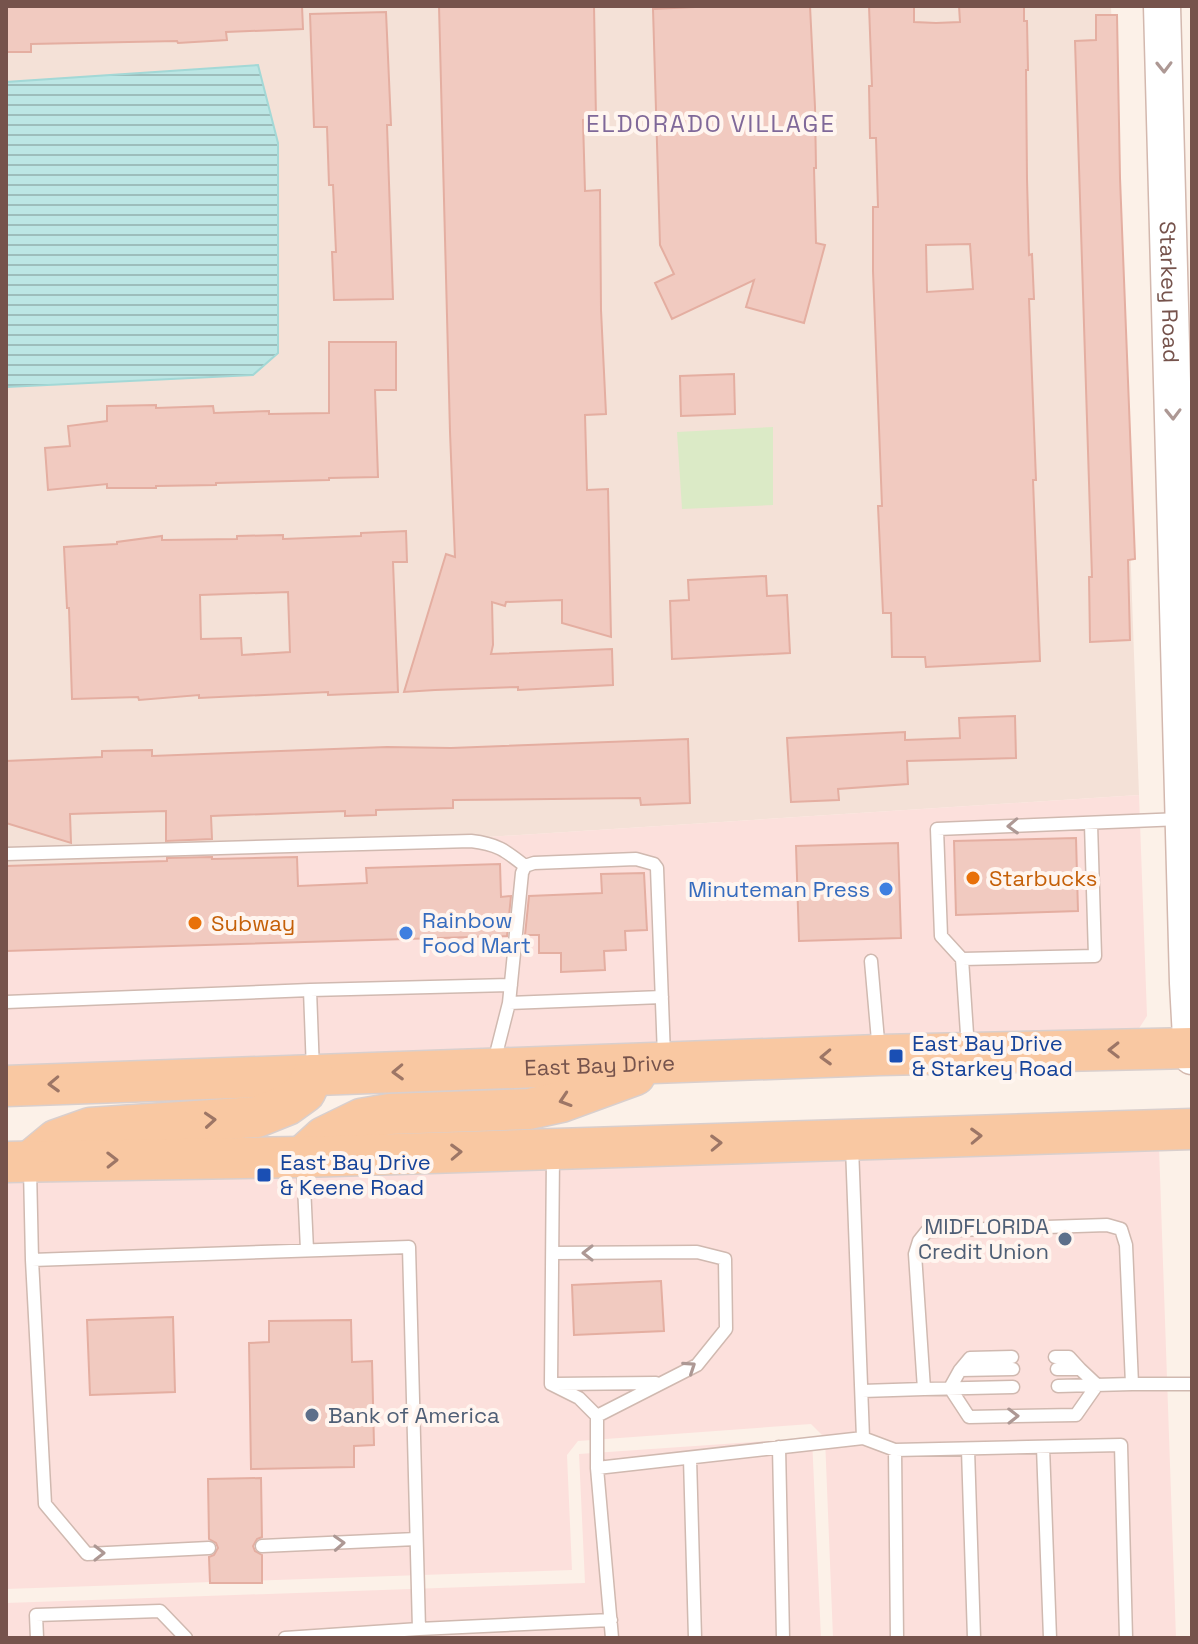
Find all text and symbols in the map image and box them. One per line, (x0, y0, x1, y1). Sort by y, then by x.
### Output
one-way arrow (1155, 61, 1172, 74)
district label: ELDORADO VILLAGE (586, 108, 836, 139)
street label: Starkey Road (1154, 221, 1185, 363)
one-way arrow (1164, 408, 1182, 421)
one-way arrow (1006, 818, 1019, 835)
place label: Starbucks (989, 864, 1097, 892)
marker: Starbucks (964, 869, 982, 887)
place label: Minuteman Press (688, 875, 870, 903)
marker: Minuteman Press (877, 880, 895, 898)
place label: Rainbow Food Mart (422, 906, 531, 959)
place label: Subway (211, 909, 295, 937)
marker: Subway (186, 914, 204, 932)
marker: Rainbow Food Mart (397, 924, 415, 942)
place label: East Bay Drive & Starkey Road (912, 1029, 1073, 1082)
one-way arrow (1107, 1041, 1120, 1058)
marker: East Bay Drive & Starkey Road (887, 1047, 905, 1065)
street label: East Bay Drive (524, 1048, 676, 1082)
one-way arrow (819, 1048, 832, 1065)
one-way arrow (391, 1064, 404, 1081)
one-way arrow (47, 1076, 60, 1093)
one-way arrow (559, 1091, 572, 1107)
one-way arrow (204, 1111, 217, 1128)
one-way arrow (970, 1127, 983, 1144)
one-way arrow (710, 1135, 723, 1152)
one-way arrow (450, 1143, 463, 1160)
place label: East Bay Drive & Keene Road (280, 1148, 431, 1201)
one-way arrow (106, 1151, 119, 1169)
marker: East Bay Drive & Keene Road (255, 1166, 273, 1184)
place label: MIDFLORIDA Credit Union (918, 1212, 1049, 1265)
marker: MIDFLORIDA Credit Union (1056, 1230, 1074, 1248)
one-way arrow (581, 1244, 594, 1262)
one-way arrow (682, 1362, 696, 1377)
place label: Bank of America (328, 1401, 500, 1429)
marker: Bank of America (303, 1406, 321, 1424)
one-way arrow (1007, 1407, 1020, 1425)
one-way arrow (333, 1534, 346, 1551)
one-way arrow (94, 1544, 106, 1562)

